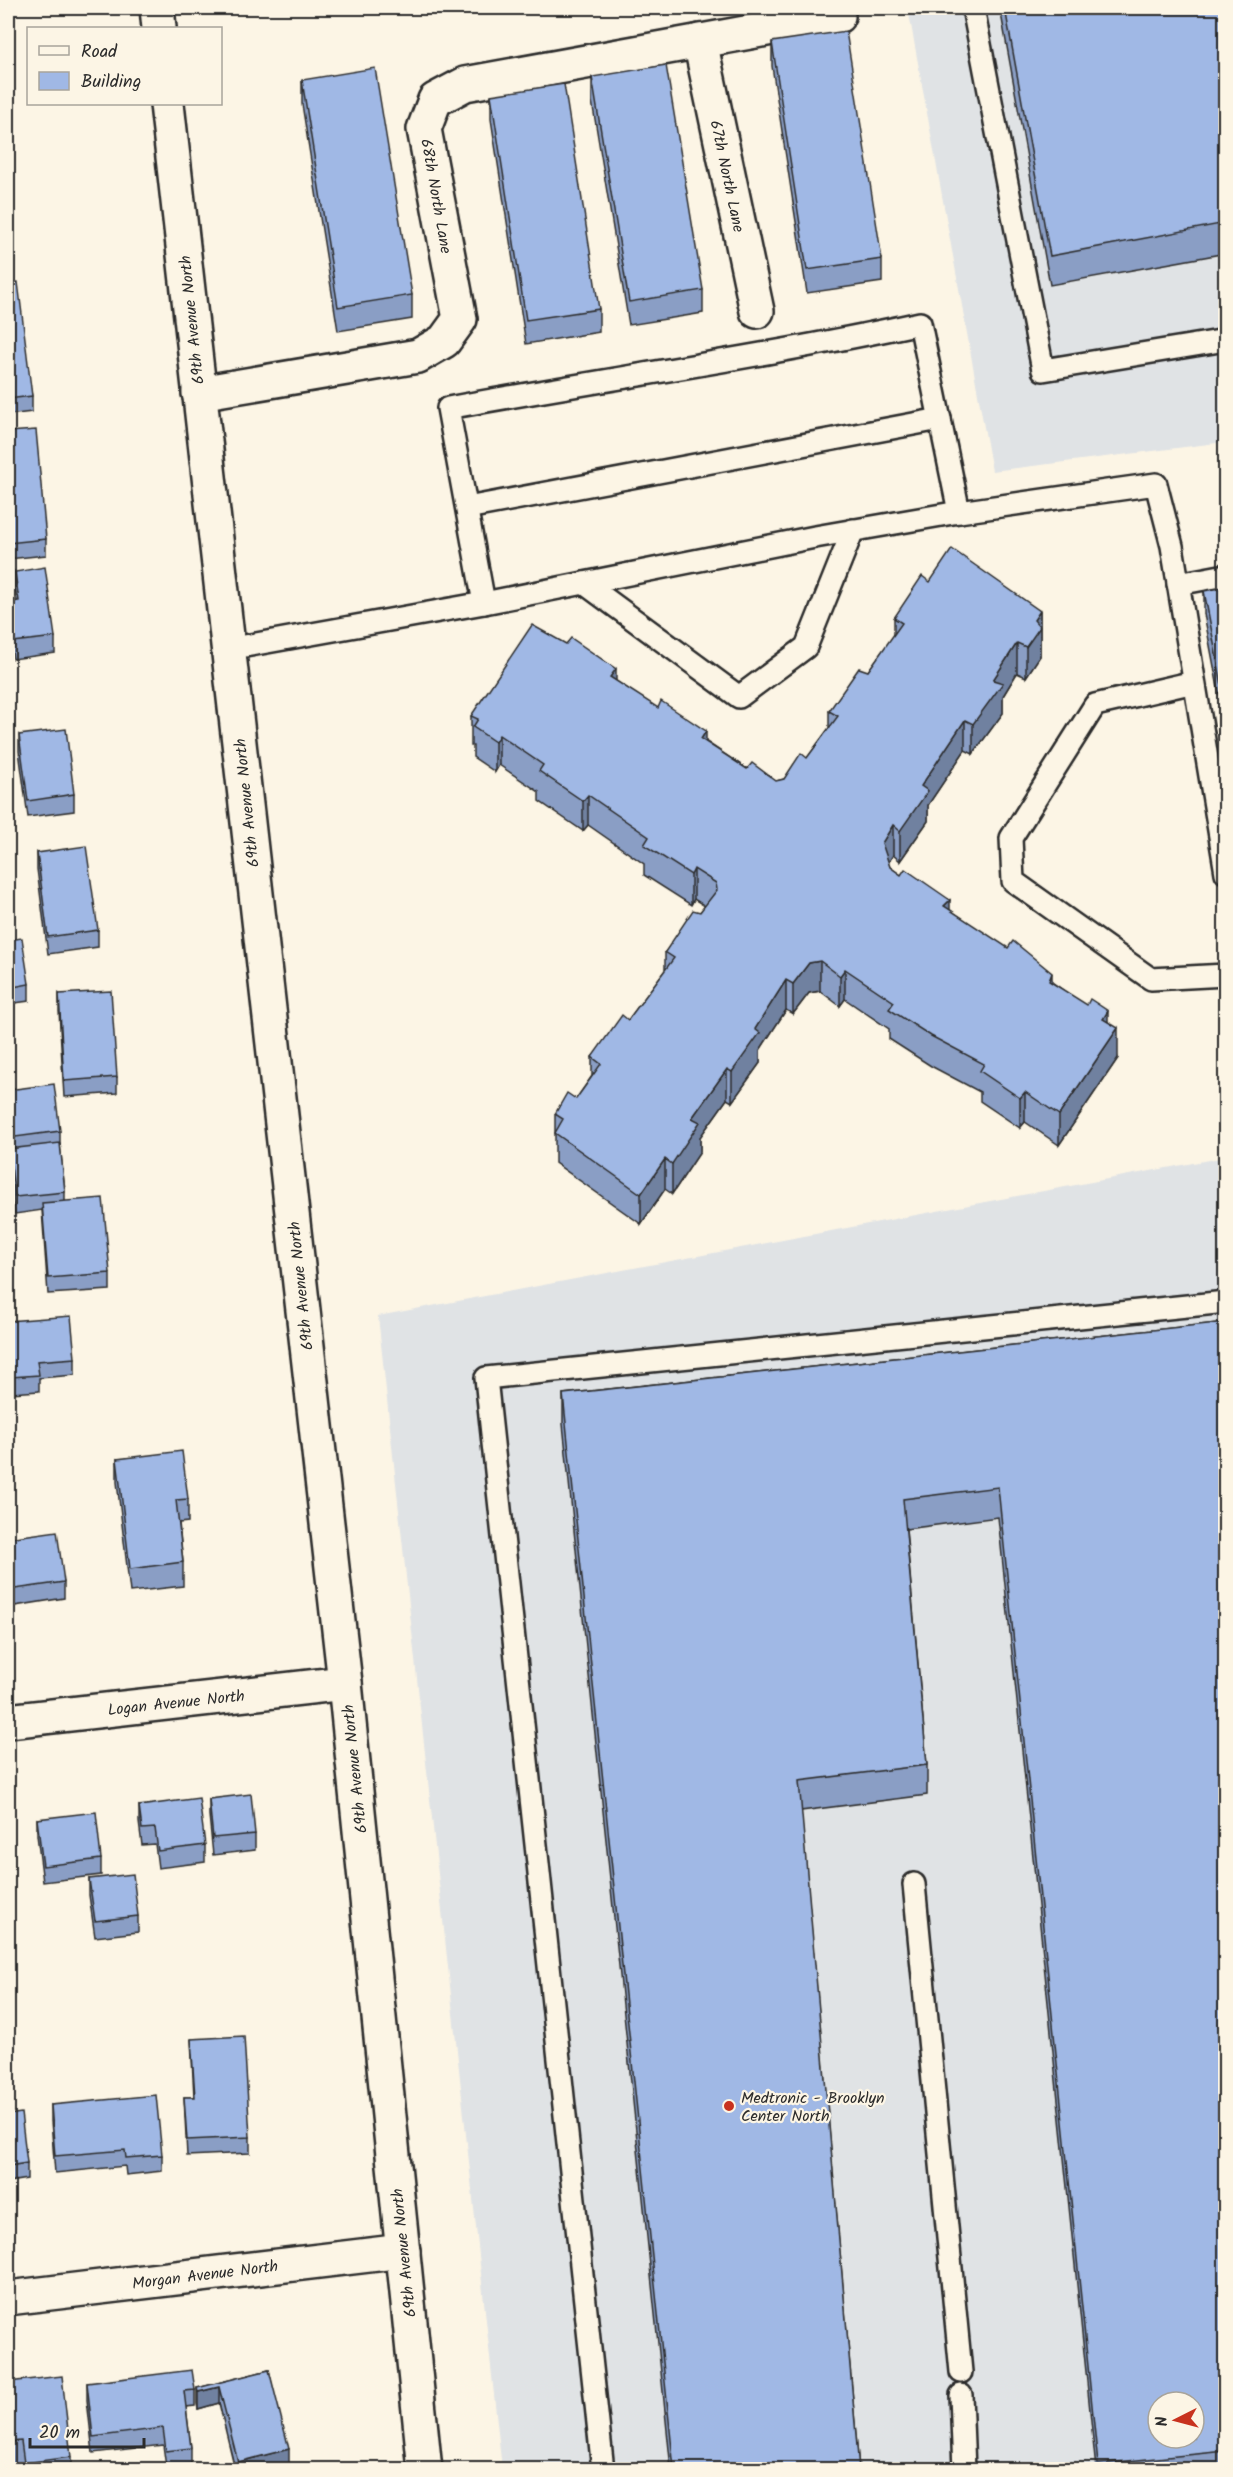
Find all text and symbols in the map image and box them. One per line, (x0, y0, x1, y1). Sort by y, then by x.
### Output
legend (27, 27, 222, 105)
text: Road (81, 38, 118, 67)
text: Building (81, 68, 141, 97)
street label: 67th North Lane (702, 118, 751, 235)
street label: 68th North Lane (413, 137, 458, 256)
street label: 69th Avenue North (173, 254, 212, 386)
street label: 69th Avenue North (228, 737, 267, 869)
street label: 69th Avenue North (282, 1220, 321, 1352)
street label: Logan Avenue North (106, 1684, 246, 1723)
street label: 69th Avenue North (336, 1703, 375, 1835)
place label: Medtronic - Brooklyn Center North (741, 2086, 885, 2129)
marker: Medtronic - Brooklyn Center North (722, 2099, 736, 2113)
street label: 69th Avenue North (385, 2187, 424, 2319)
street label: Morgan Avenue North (131, 2254, 280, 2297)
north arrow (1146, 2390, 1206, 2450)
scale bar (30, 2411, 144, 2449)
text: N (1150, 2415, 1176, 2428)
text: 20 m (39, 2419, 80, 2448)

